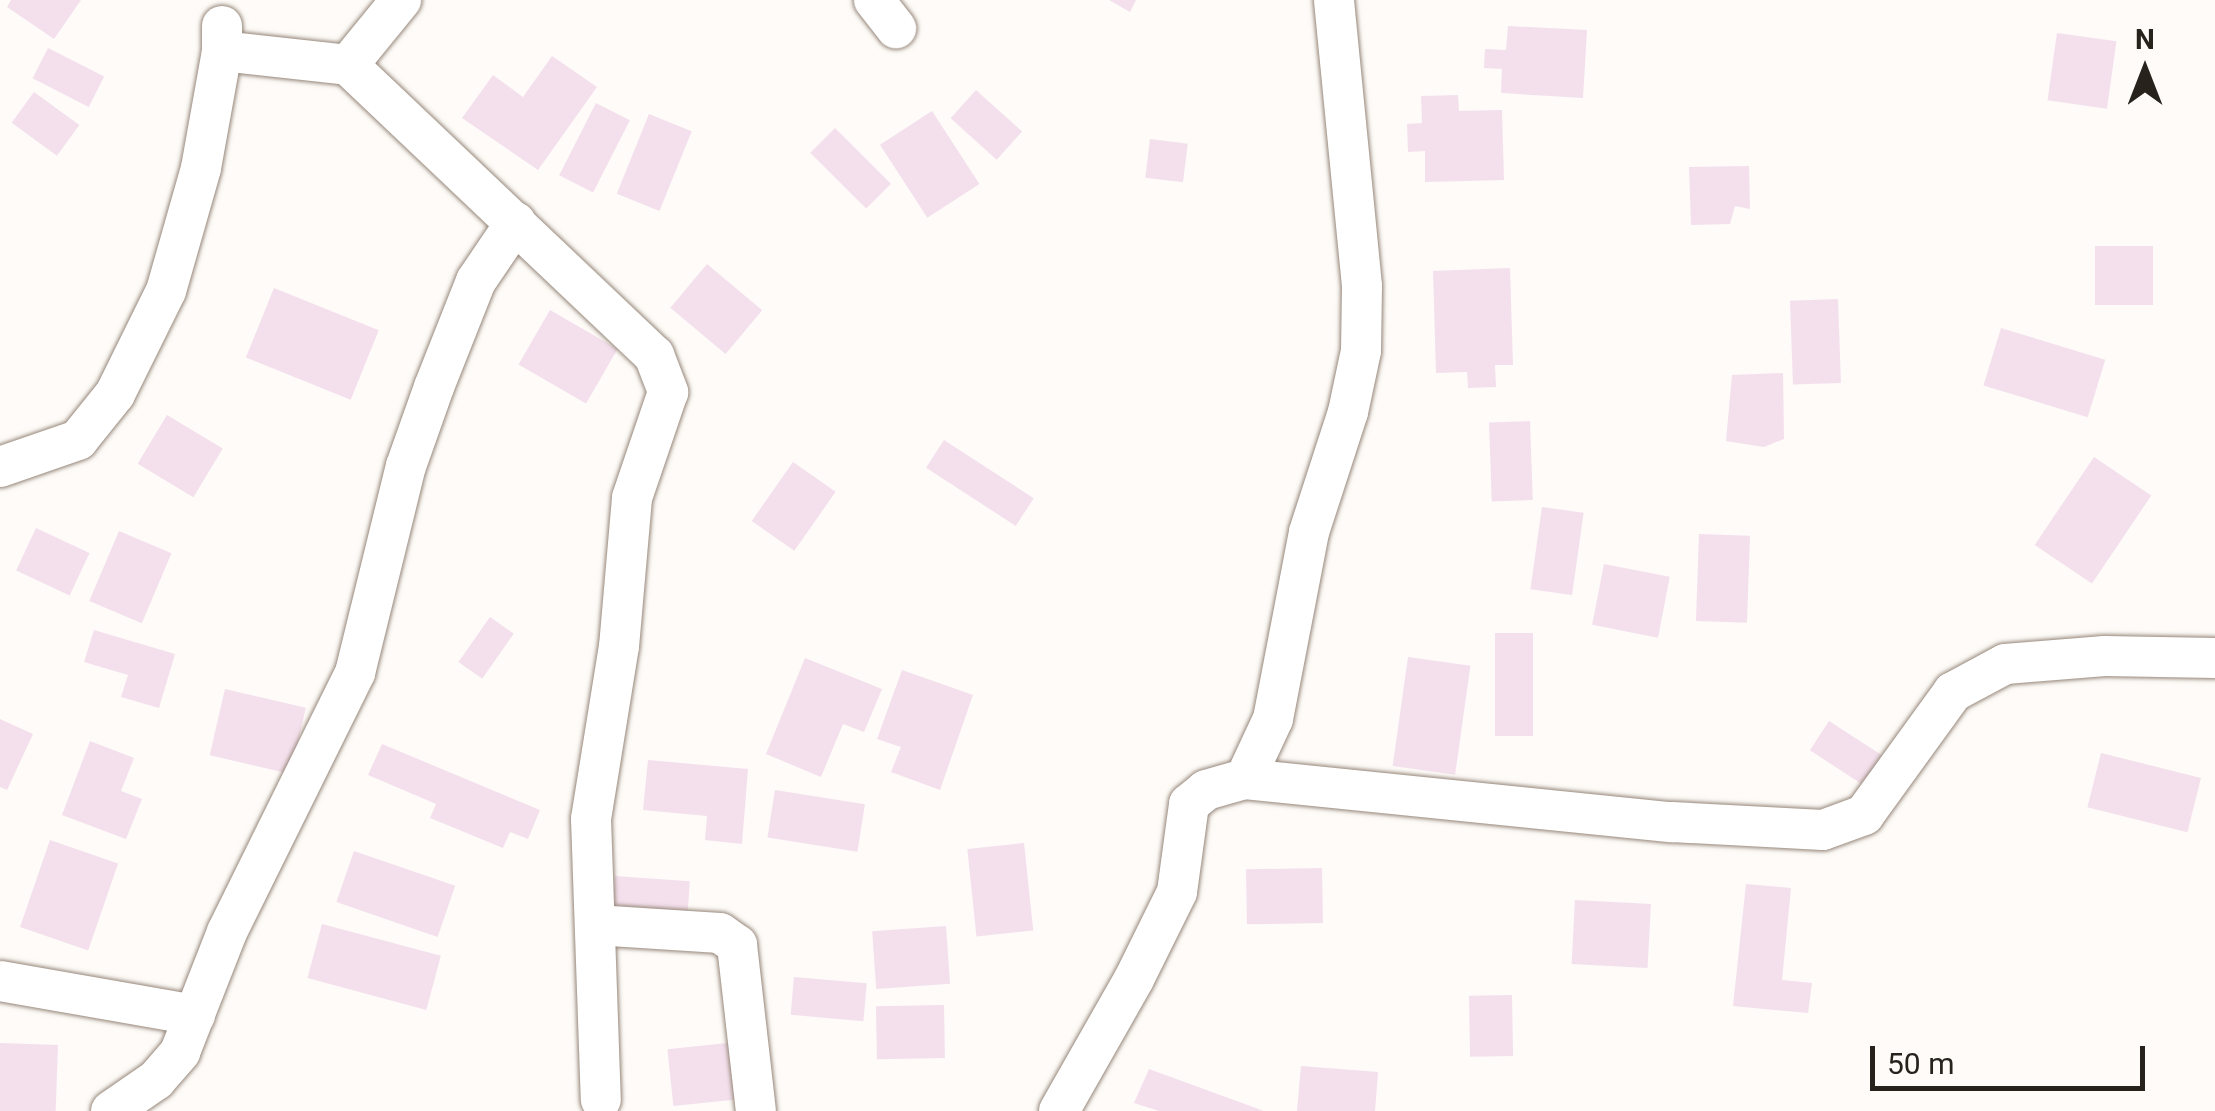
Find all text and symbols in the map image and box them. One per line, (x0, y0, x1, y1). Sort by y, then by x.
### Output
north arrow (2095, 20, 2195, 120)
text: N (2135, 23, 2155, 56)
scale bar (1875, 1026, 2150, 1088)
text: 50 m (1887, 1046, 1954, 1081)

